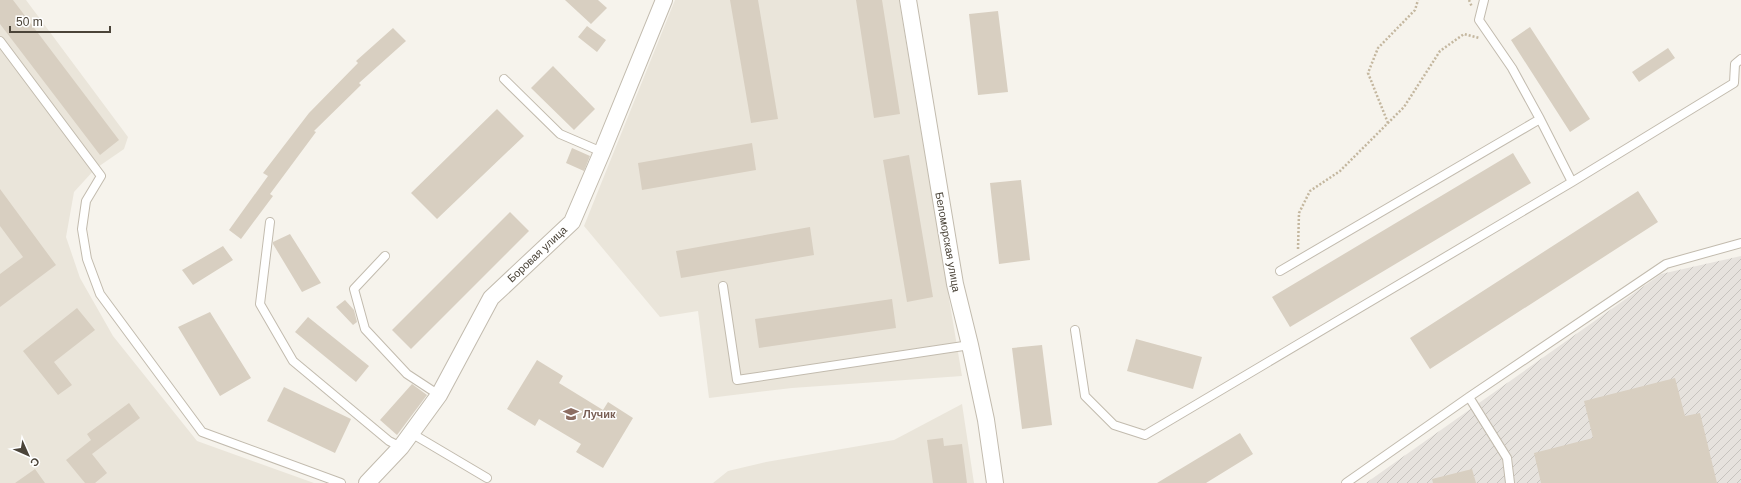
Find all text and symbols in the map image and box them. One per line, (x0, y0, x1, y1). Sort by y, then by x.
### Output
scale bar (10, 8, 110, 34)
text: 50 m (16, 15, 43, 29)
street label: Беломорская улица (933, 191, 963, 294)
street label: Боровая улица (505, 223, 570, 285)
school or university icon: Лучик (562, 405, 580, 423)
place label: Лучик (583, 408, 616, 420)
north arrow (8, 435, 48, 475)
text: С (28, 455, 42, 469)

